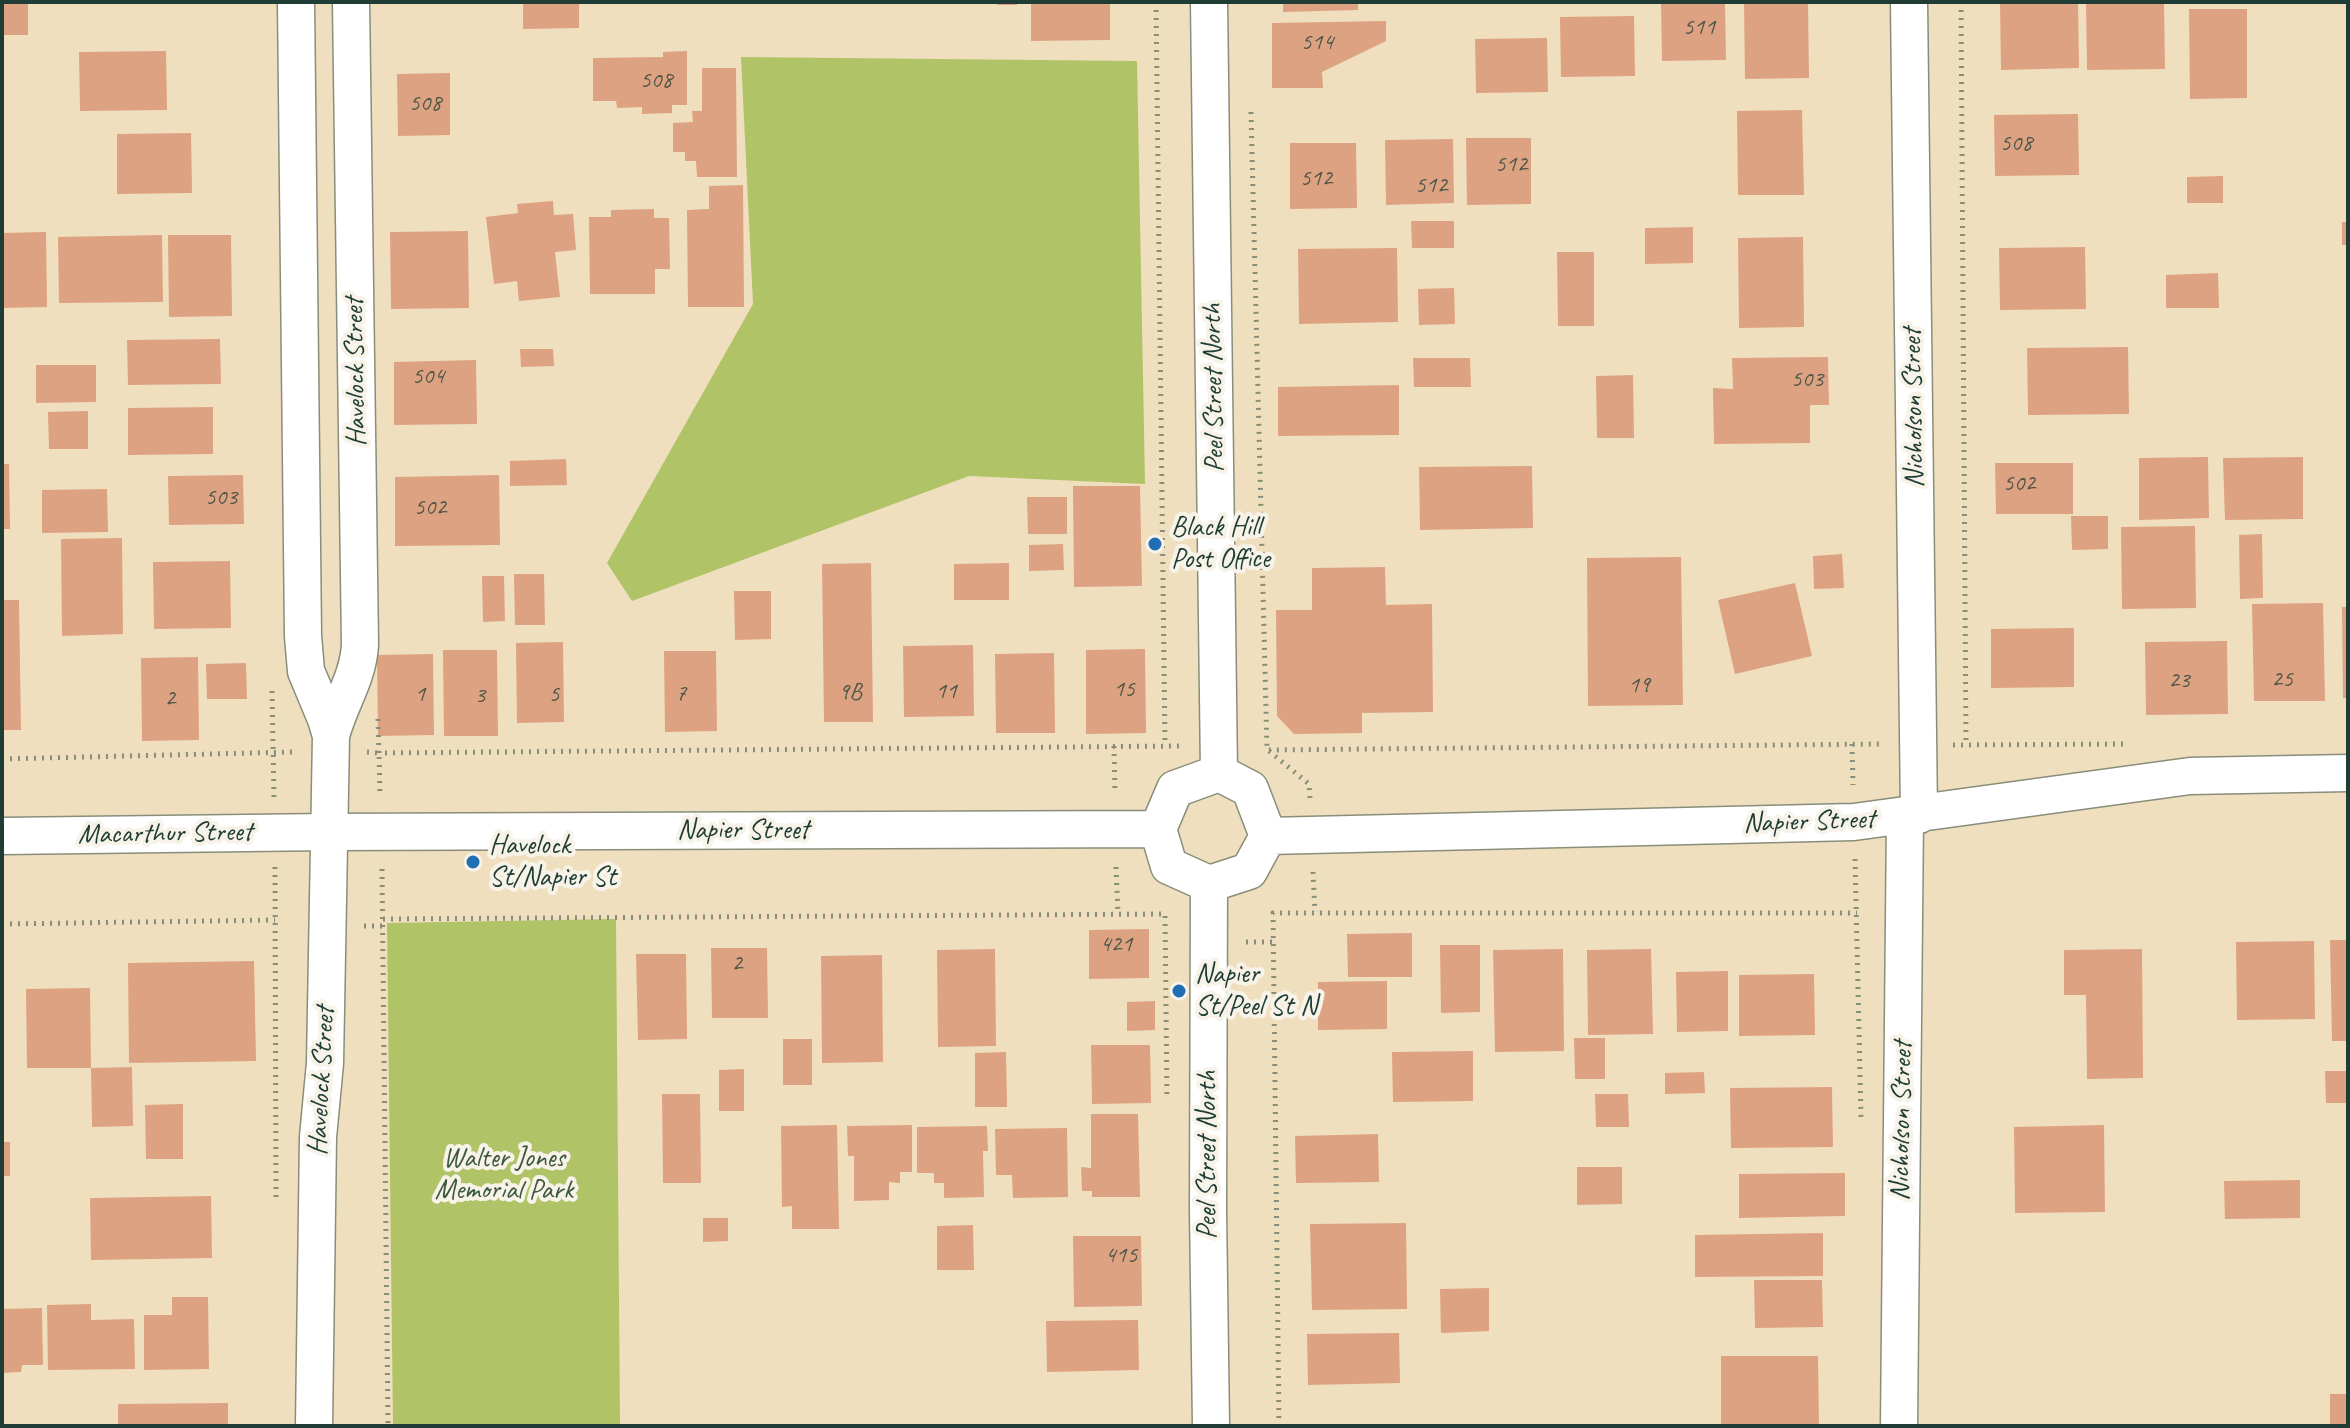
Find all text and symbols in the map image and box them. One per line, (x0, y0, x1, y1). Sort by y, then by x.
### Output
house number: 511 (1683, 14, 1715, 42)
house number: 514 (1301, 29, 1333, 57)
house number: 508 (640, 67, 672, 95)
house number: 508 (409, 90, 441, 118)
house number: 508 (2000, 130, 2032, 158)
house number: 512 (1495, 151, 1527, 179)
house number: 512 (1300, 165, 1332, 193)
house number: 512 (1415, 172, 1447, 200)
street label: Havelock Street (338, 297, 374, 447)
street label: Peel Street North (1196, 303, 1232, 473)
street label: Nicholson Street (1896, 328, 1932, 488)
house number: 504 (412, 363, 444, 391)
house number: 503 (1791, 366, 1823, 394)
house number: 502 (2003, 470, 2035, 498)
house number: 503 (205, 484, 237, 512)
house number: 502 (414, 494, 446, 522)
place label: Black Hill Post Office (1171, 511, 1270, 577)
marker: Black Hill Post Office (1146, 535, 1164, 553)
house number: 25 (2271, 666, 2293, 694)
house number: 23 (2168, 667, 2190, 695)
house number: 19 (1628, 672, 1650, 700)
house number: 15 (1113, 676, 1135, 704)
house number: 11 (935, 678, 957, 706)
house number: 9B (838, 679, 862, 707)
house number: 7 (676, 680, 686, 708)
house number: 1 (415, 681, 425, 709)
house number: 5 (549, 681, 559, 709)
house number: 3 (475, 682, 485, 710)
house number: 2 (165, 685, 175, 713)
street label: Napier Street (1743, 803, 1875, 841)
street label: Napier Street (677, 814, 809, 848)
street label: Macarthur Street (78, 816, 252, 852)
place label: Havelock St/Napier St (489, 829, 616, 895)
marker: Havelock St/Napier St (464, 853, 482, 871)
house number: 421 (1100, 931, 1132, 959)
house number: 2 (732, 950, 742, 978)
place label: Napier St/Peel St N (1195, 958, 1317, 1024)
marker: Napier St/Peel St N (1170, 982, 1188, 1000)
street label: Havelock Street (301, 1006, 343, 1156)
street label: Nicholson Street (1884, 1041, 1920, 1201)
street label: Peel Street North (1191, 1071, 1225, 1239)
park label: Walter Jones Memorial Park (435, 1142, 573, 1208)
house number: 415 (1105, 1242, 1137, 1270)

